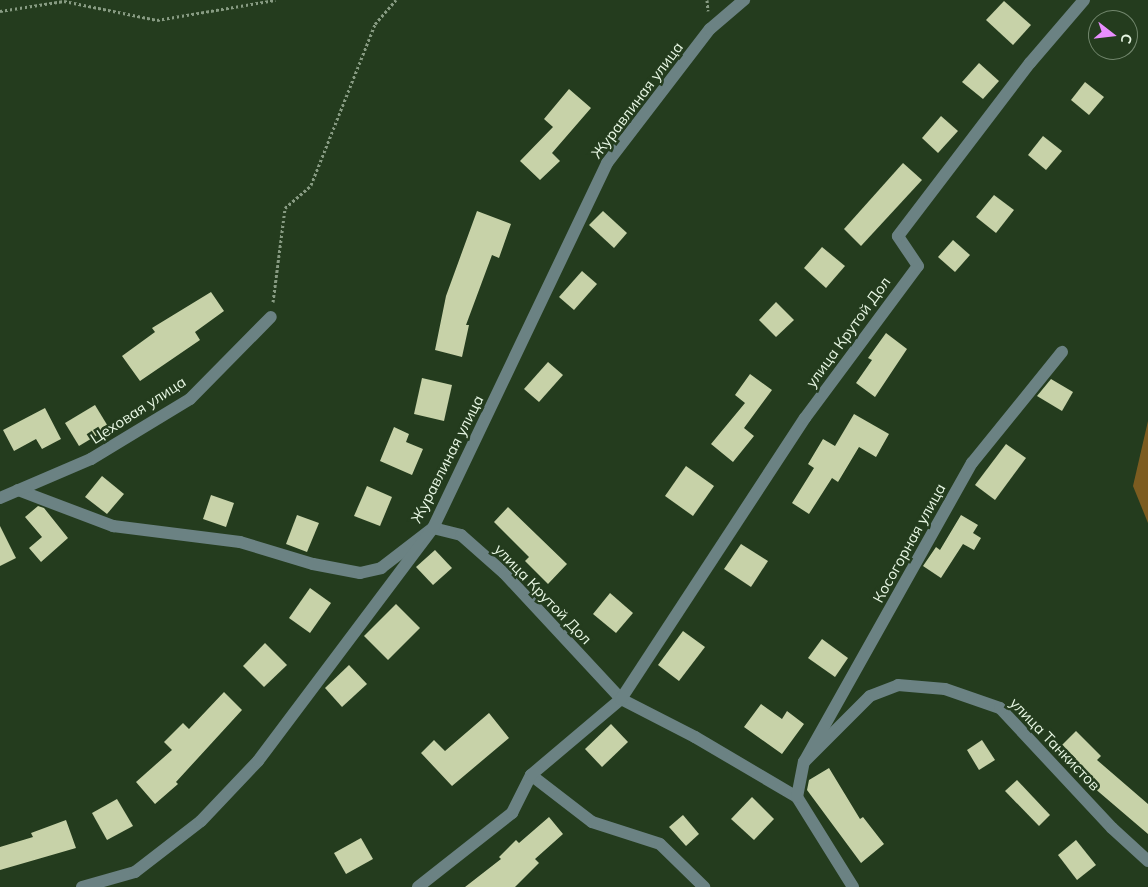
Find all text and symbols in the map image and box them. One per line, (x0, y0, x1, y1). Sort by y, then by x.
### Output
north arrow (1088, 10, 1138, 60)
text: С (1116, 32, 1136, 46)
street label: Журавлиная улица (587, 38, 687, 162)
street label: улица Крутой Дол (802, 273, 894, 391)
street label: Цеховая улица (87, 372, 189, 448)
street label: Журавлиная улица (407, 392, 487, 526)
street label: Косогорная улица (869, 480, 949, 606)
street label: улица Крутой Дол (491, 540, 595, 648)
street label: улица Танкистов (1006, 694, 1104, 794)

